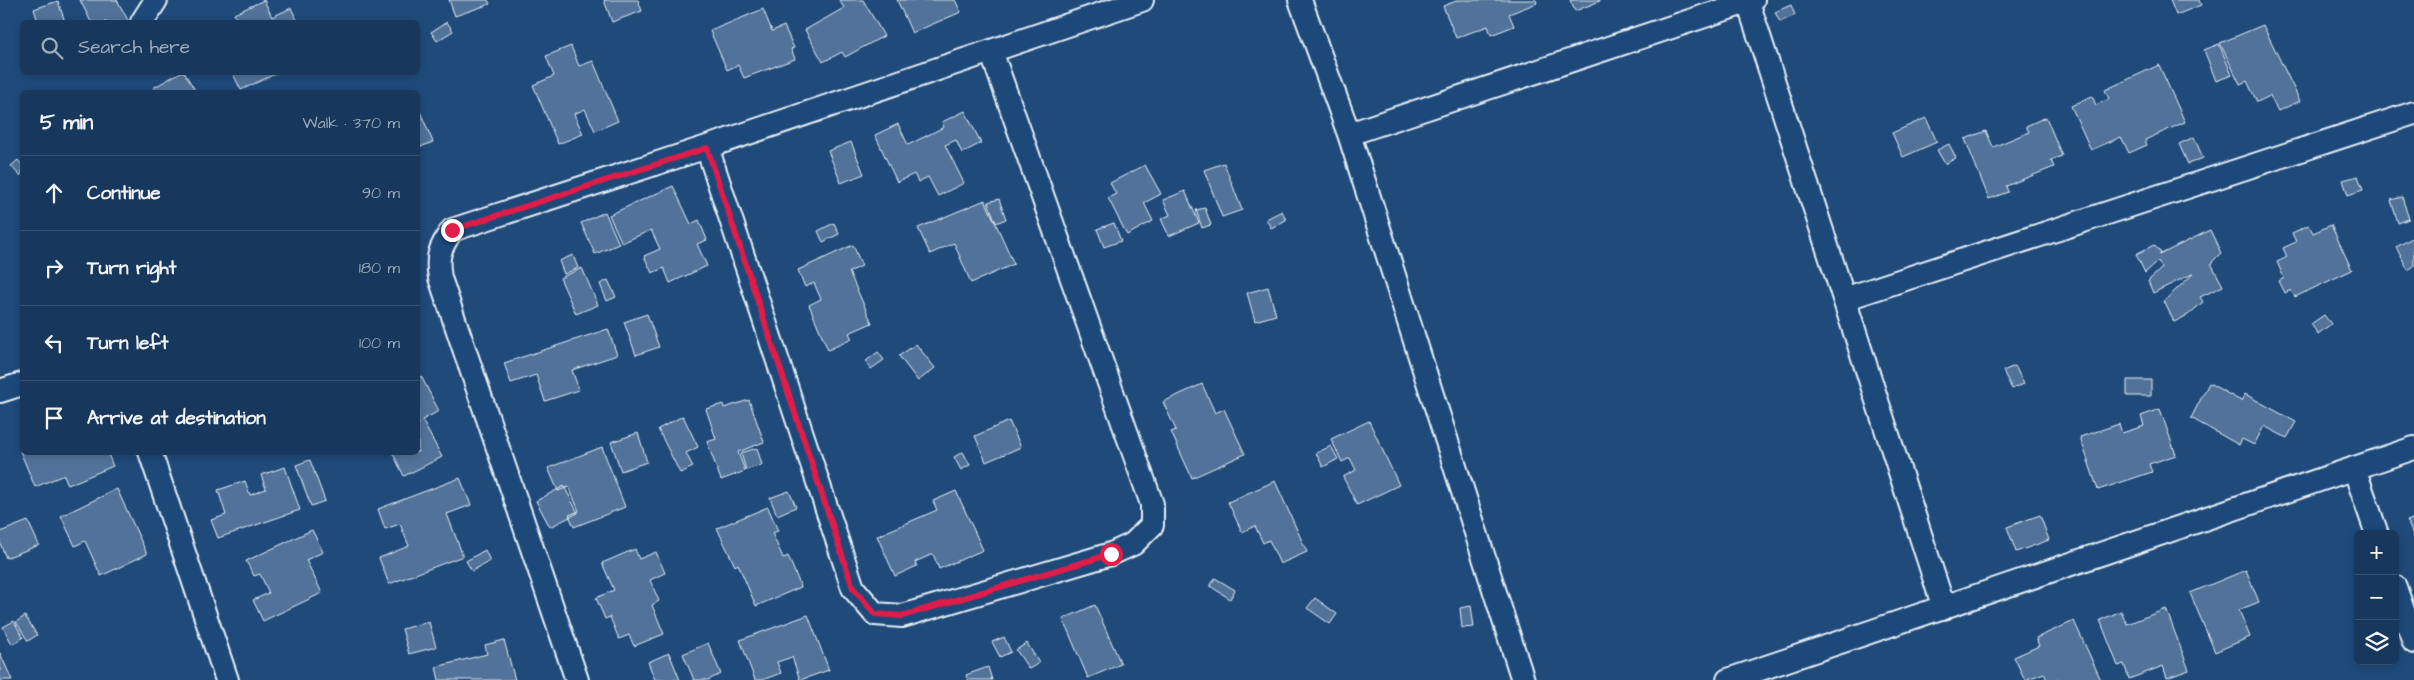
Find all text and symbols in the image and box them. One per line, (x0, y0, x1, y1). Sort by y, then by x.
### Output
search box (20, 20, 420, 75)
icon: search (38, 34, 66, 62)
text: Search here (78, 34, 190, 61)
text: 5 min (40, 108, 93, 137)
text: Walk · 370 m (302, 112, 400, 134)
icon: ahead (40, 179, 68, 207)
text: Continue (87, 180, 161, 207)
text: 90 m (362, 182, 400, 204)
route end (441, 219, 464, 242)
icon: right (40, 254, 68, 282)
text: Turn right (87, 255, 176, 282)
text: 180 m (359, 257, 400, 279)
icon: left (40, 329, 68, 357)
text: Turn left (87, 330, 168, 357)
text: 100 m (359, 332, 400, 354)
icon: arrive (40, 404, 68, 432)
text: Arrive at destination (87, 405, 266, 432)
map controls (2354, 530, 2399, 665)
button: + (2354, 530, 2399, 575)
route start (1100, 543, 1123, 566)
button: − (2354, 575, 2399, 620)
button: layers (2354, 620, 2399, 665)

